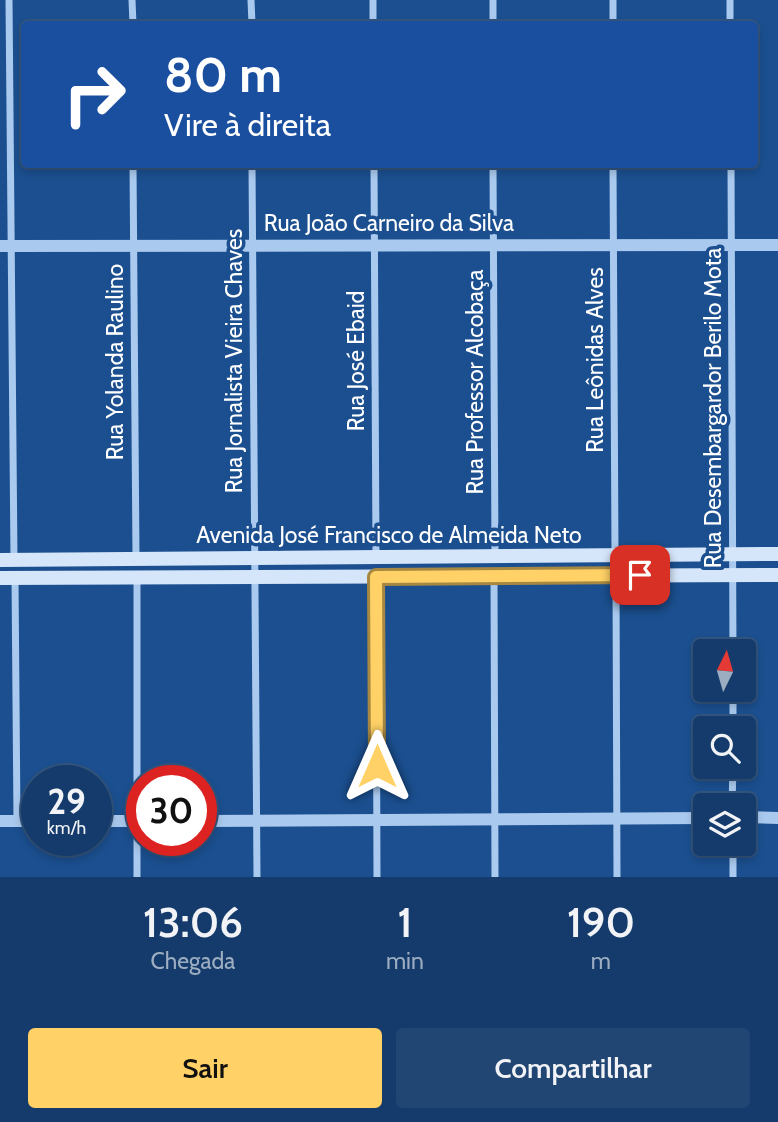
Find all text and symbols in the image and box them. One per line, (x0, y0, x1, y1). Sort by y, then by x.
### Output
text: 80 m (164, 45, 282, 104)
icon: right (49, 49, 140, 140)
text: Vire à direita (164, 105, 331, 144)
street label: Rua João Carneiro da Silva (264, 209, 514, 237)
street label: Rua Jornalista Vieira Chaves (220, 229, 248, 493)
street label: Rua Desembargardor Berilo Mota (699, 248, 727, 568)
street label: Rua Yolanda Raulino (101, 264, 129, 460)
street label: Rua Leônidas Alves (581, 267, 609, 453)
street label: Rua Professor Alcobaça (461, 269, 489, 495)
street label: Rua José Ebaid (342, 291, 370, 431)
street label: Avenida José Francisco de Almeida Neto (196, 521, 582, 549)
pin (610, 545, 670, 605)
icon: arrive (621, 556, 659, 594)
north arrow (693, 639, 756, 702)
map controls (693, 639, 756, 856)
button: search (693, 716, 756, 779)
position arrow (340, 729, 414, 803)
speed limit sign: 30 (126, 765, 217, 856)
text: 29 (47, 780, 86, 823)
button: layers (693, 793, 756, 856)
text: km/h (47, 817, 86, 839)
text: 13:06 (143, 896, 243, 948)
text: 1 (397, 896, 412, 948)
text: 190 (567, 896, 635, 948)
text: Chegada (151, 947, 235, 975)
text: min (386, 947, 424, 975)
text: m (591, 947, 611, 975)
button: Sair (28, 1028, 382, 1108)
button: Compartilhar (396, 1028, 750, 1108)

